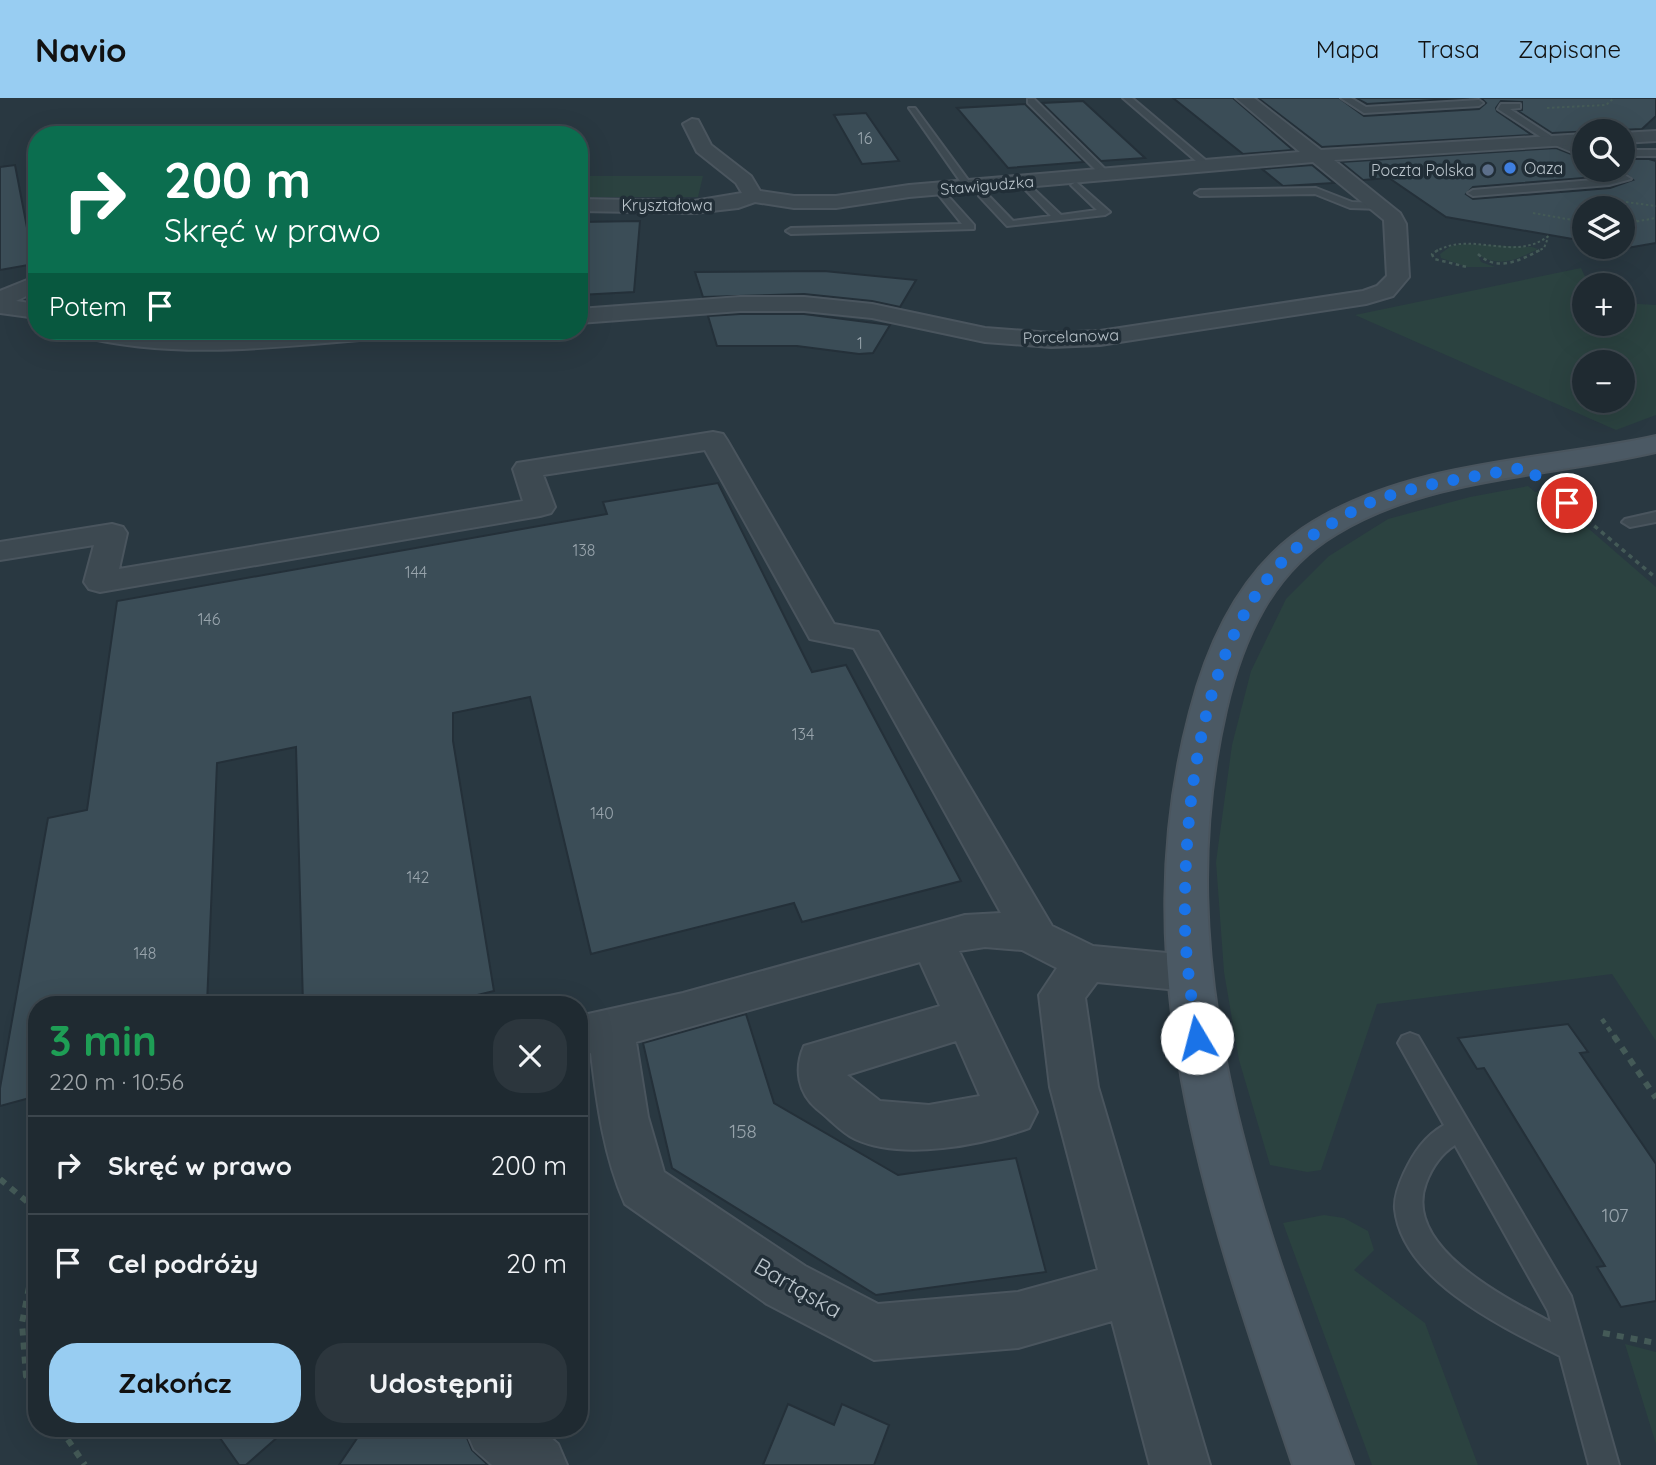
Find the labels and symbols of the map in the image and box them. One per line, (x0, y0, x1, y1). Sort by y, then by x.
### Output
house number: 16 (858, 128, 873, 148)
place label: Oaza (1524, 158, 1563, 178)
place label: Poczta Polska (1371, 160, 1474, 180)
marker: Oaza (1502, 160, 1518, 176)
marker: Poczta Polska (1480, 162, 1496, 178)
street label: Stawigudzka (939, 171, 1035, 199)
street label: Kryształowa (621, 195, 713, 215)
street label: Porcelanowa (1023, 324, 1119, 348)
house number: 1 (857, 333, 863, 353)
pin (1537, 473, 1597, 533)
house number: 138 (573, 540, 595, 560)
house number: 144 (405, 562, 427, 582)
house number: 146 (198, 609, 221, 629)
house number: 134 (792, 724, 814, 744)
house number: 140 (590, 803, 614, 823)
house number: 142 (407, 867, 430, 887)
house number: 148 (134, 943, 156, 963)
position arrow (1160, 1001, 1234, 1075)
house number: 158 (729, 1119, 757, 1143)
house number: 107 (1601, 1203, 1629, 1227)
street label: Bartąska (749, 1251, 847, 1324)

